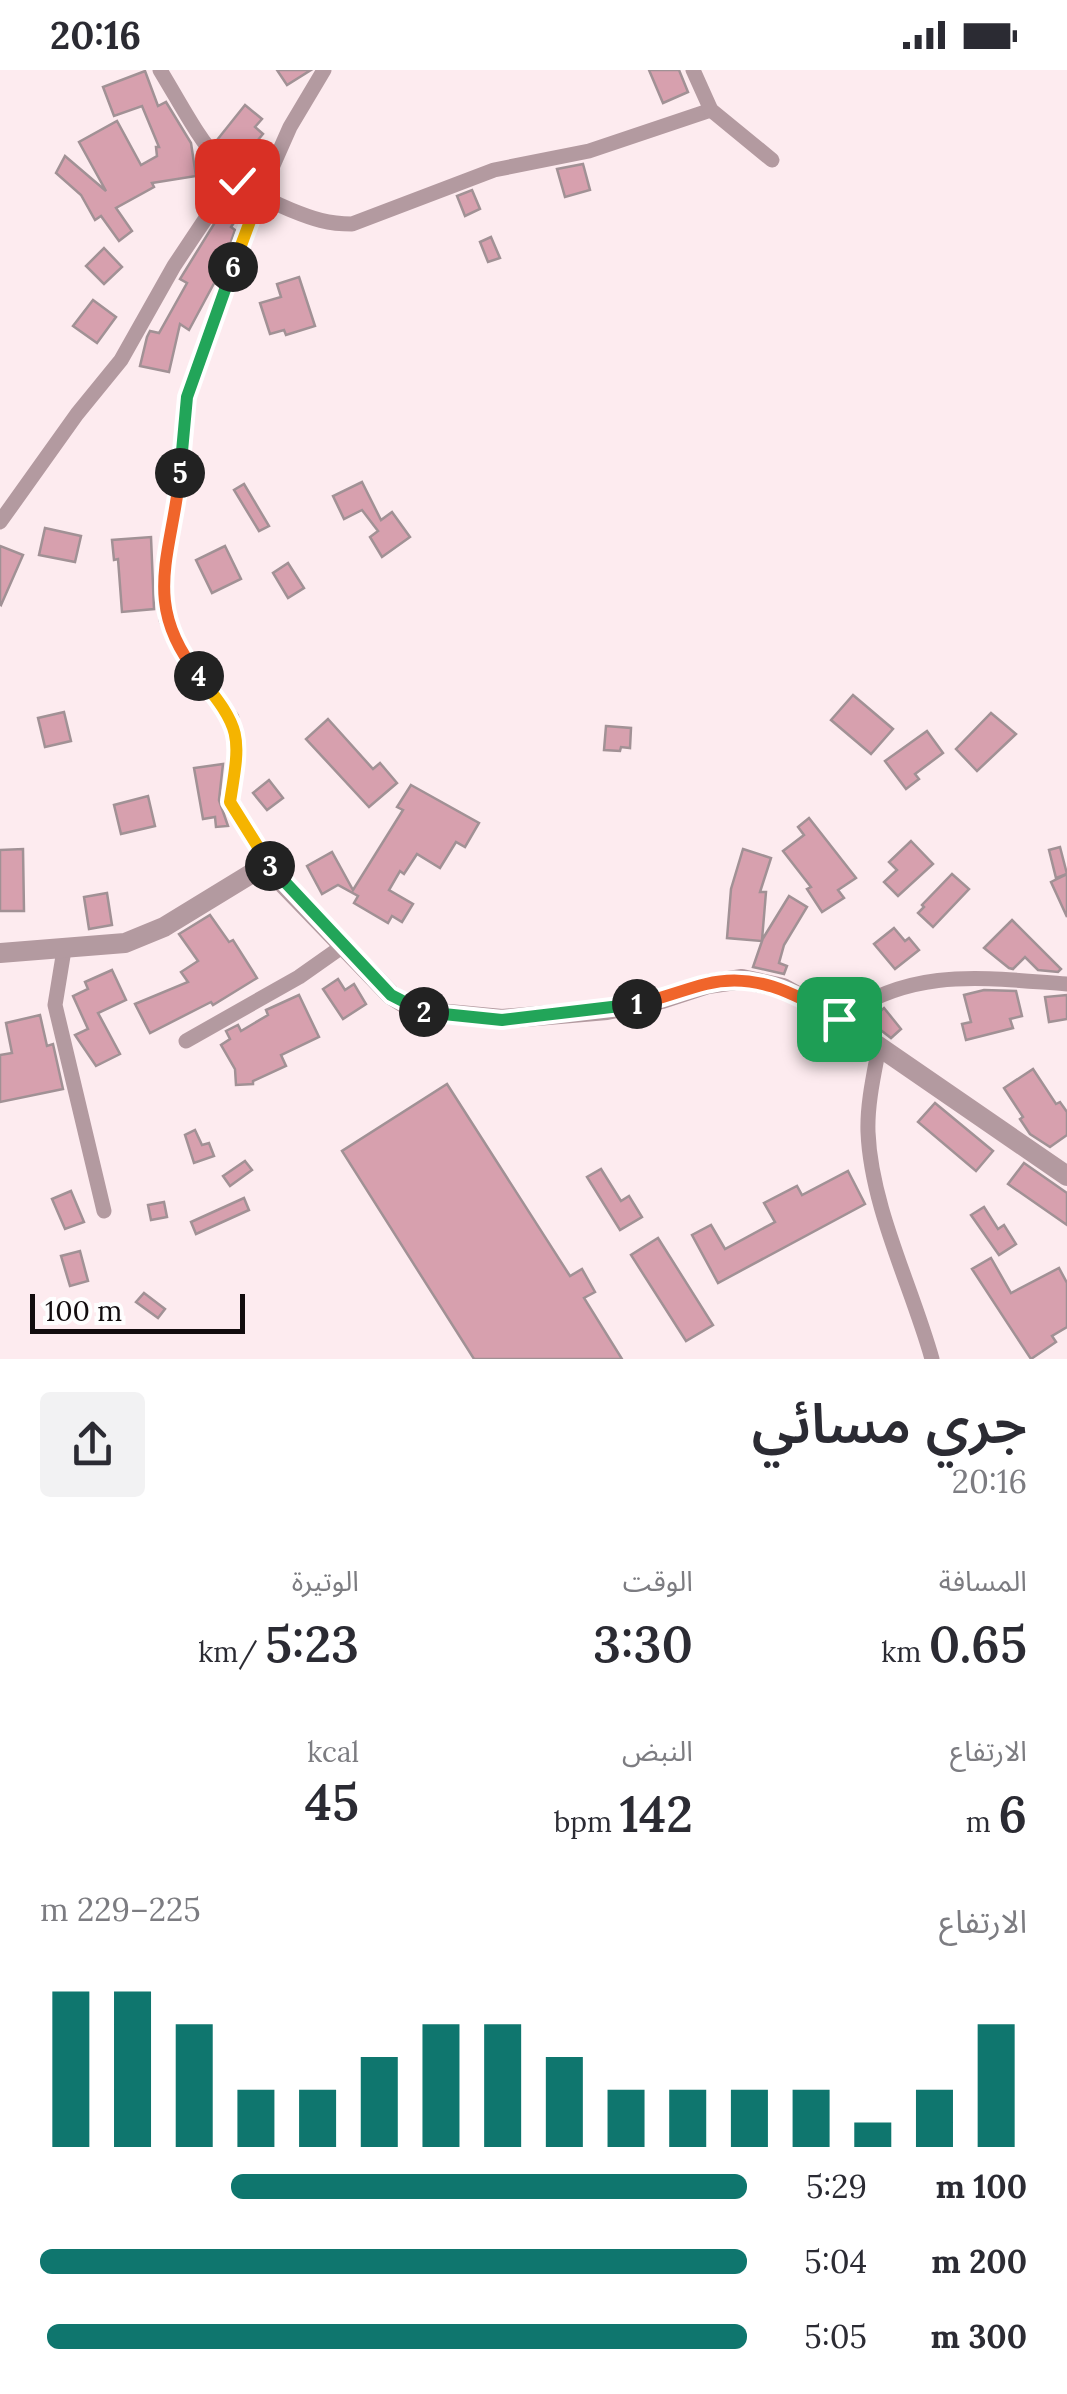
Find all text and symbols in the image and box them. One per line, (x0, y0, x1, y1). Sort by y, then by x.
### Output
text: 20:16 (50, 11, 141, 59)
pin (195, 139, 280, 224)
icon: check (210, 154, 265, 209)
pin: 6 (208, 242, 258, 292)
text: 6 (225, 249, 241, 285)
pin: 5 (155, 448, 205, 498)
text: 5 (172, 455, 188, 491)
pin: 4 (174, 651, 224, 701)
text: 4 (191, 658, 207, 694)
pin: 3 (245, 841, 295, 891)
text: 3 (262, 848, 278, 884)
pin (797, 977, 882, 1062)
pin: 1 (612, 979, 662, 1029)
text: 1 (631, 986, 643, 1022)
pin: 2 (399, 987, 449, 1037)
icon: arrive (812, 992, 867, 1047)
text: 2 (417, 994, 431, 1030)
scale bar (30, 1289, 245, 1334)
text: 100 m (45, 1293, 122, 1329)
text: جري مسائي (752, 1388, 1027, 1458)
button: share (40, 1392, 145, 1497)
text: 20:16 (952, 1461, 1027, 1502)
text: الوتيرة (292, 1563, 359, 1599)
text: الوقت (623, 1563, 693, 1599)
text: المسافة (939, 1563, 1027, 1599)
text: 5:23 (265, 1612, 359, 1676)
text: 3:30 (593, 1612, 693, 1676)
text: 0.65 (929, 1612, 1027, 1676)
text: /km (198, 1634, 265, 1670)
text: km (881, 1634, 929, 1670)
text: النبض (622, 1733, 693, 1769)
text: الارتفاع (950, 1733, 1027, 1769)
text: kcal (307, 1734, 359, 1770)
text: 45 (305, 1770, 359, 1834)
text: 142 (619, 1782, 693, 1846)
text: 6 (998, 1782, 1027, 1846)
text: bpm (554, 1804, 619, 1840)
text: m (966, 1804, 998, 1840)
text: 225–229 m (40, 1889, 201, 1930)
text: الارتفاع (939, 1901, 1027, 1942)
text: 5:29 (806, 2166, 867, 2207)
text: 100 m (935, 2166, 1027, 2207)
text: 5:04 (804, 2241, 867, 2282)
text: 200 m (931, 2241, 1027, 2282)
text: 5:05 (804, 2316, 867, 2357)
text: 300 m (931, 2316, 1027, 2357)

